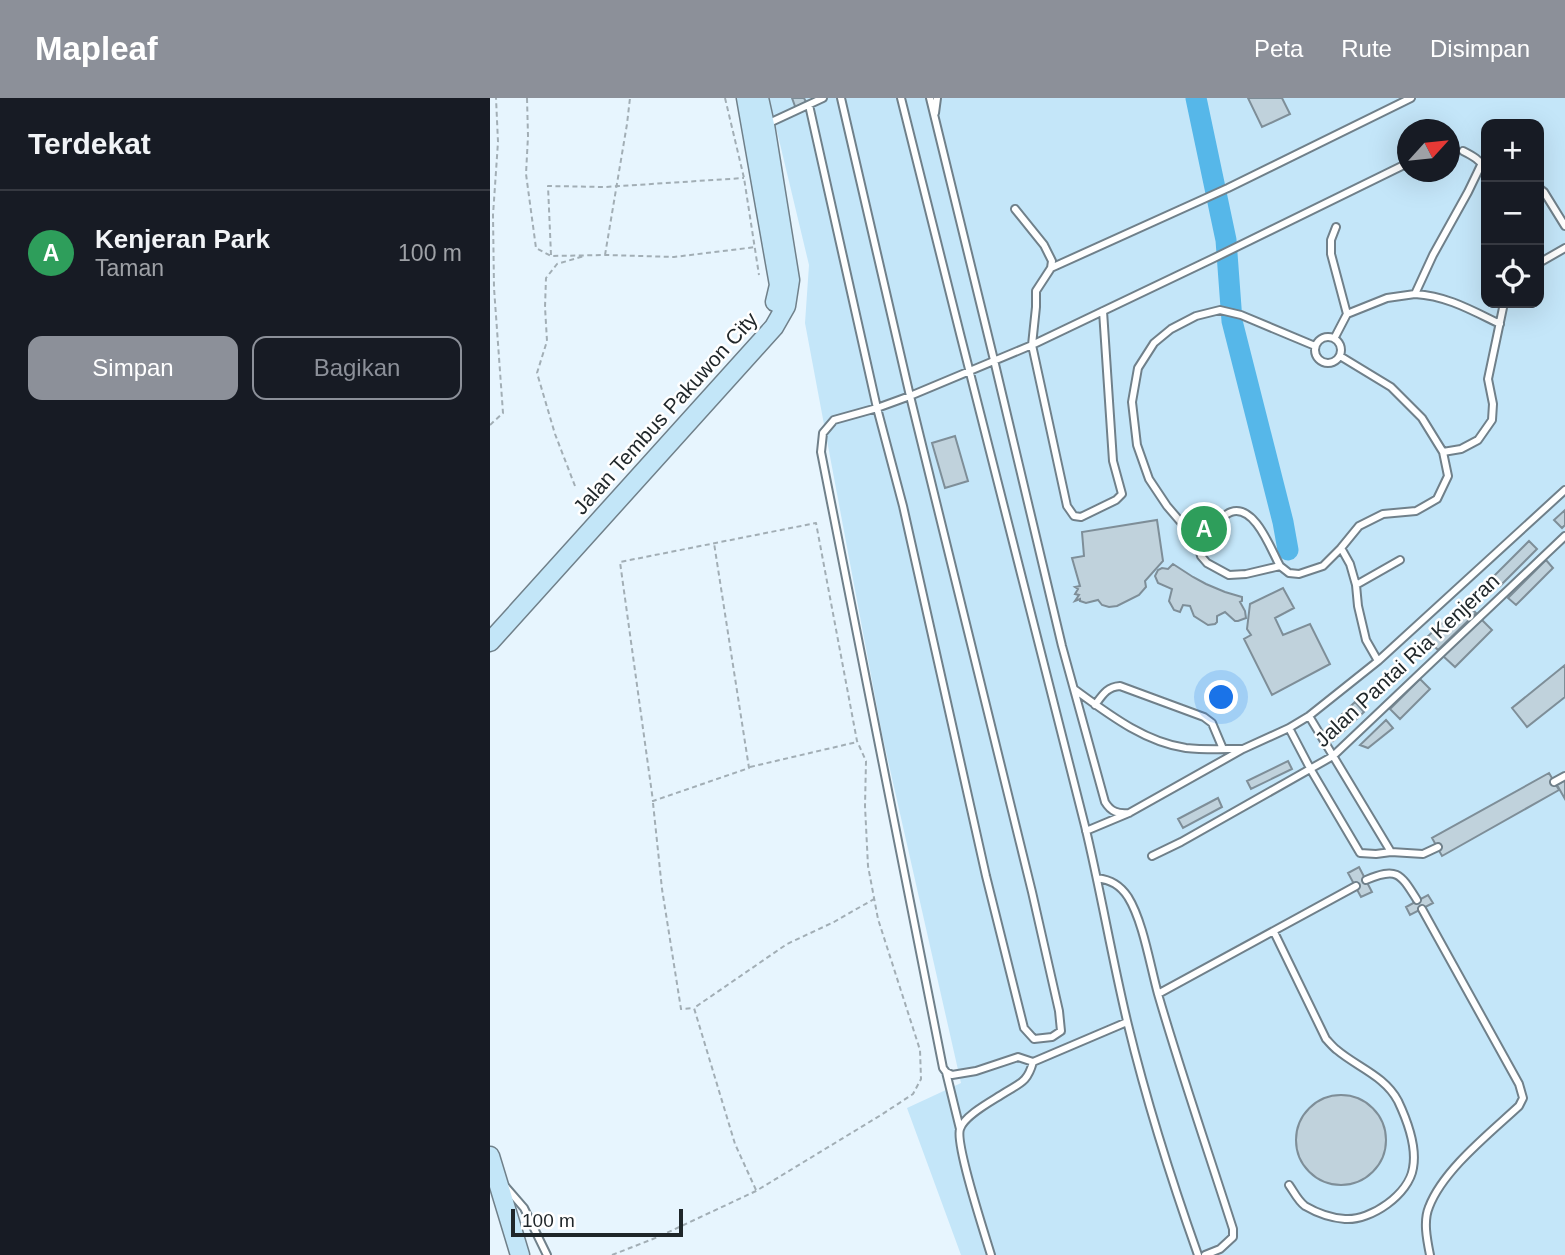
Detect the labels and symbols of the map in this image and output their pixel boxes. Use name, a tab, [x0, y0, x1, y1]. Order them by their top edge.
north arrow	[1397, 119, 1460, 182]
street label: Jalan Tembus Pakuwon City	[568, 307, 762, 519]
pin: A	[1181, 503, 1227, 555]
street label: Jalan Pantai Ria Kenjeran	[1310, 569, 1504, 751]
your location	[1204, 680, 1238, 714]
scale bar	[511, 1206, 682, 1238]

